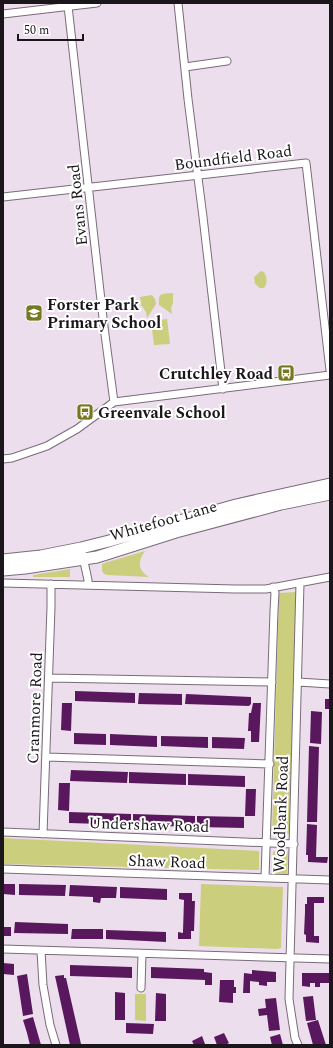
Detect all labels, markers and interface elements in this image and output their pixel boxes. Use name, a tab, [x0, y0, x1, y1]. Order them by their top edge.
scale bar	[18, 16, 83, 42]
text: 50 m	[24, 21, 49, 40]
street label: Boundfield Road	[173, 139, 293, 177]
street label: Evans Road	[62, 163, 94, 247]
place label: Forster Park Primary School	[47, 293, 161, 335]
school or university icon: Forster Park Primary School	[24, 303, 44, 323]
place label: Crutchley Road	[159, 362, 273, 386]
bus stop icon: Crutchley Road	[276, 363, 296, 383]
place label: Greenvale School	[98, 401, 226, 425]
bus stop icon: Greenvale School	[75, 402, 95, 422]
street label: Whitefoot Lane	[107, 494, 220, 548]
street label: Cranmore Road	[21, 652, 49, 764]
street label: Woodbank Road	[267, 755, 295, 873]
street label: Undershaw Road	[88, 811, 210, 839]
street label: Shaw Road	[128, 849, 206, 875]

